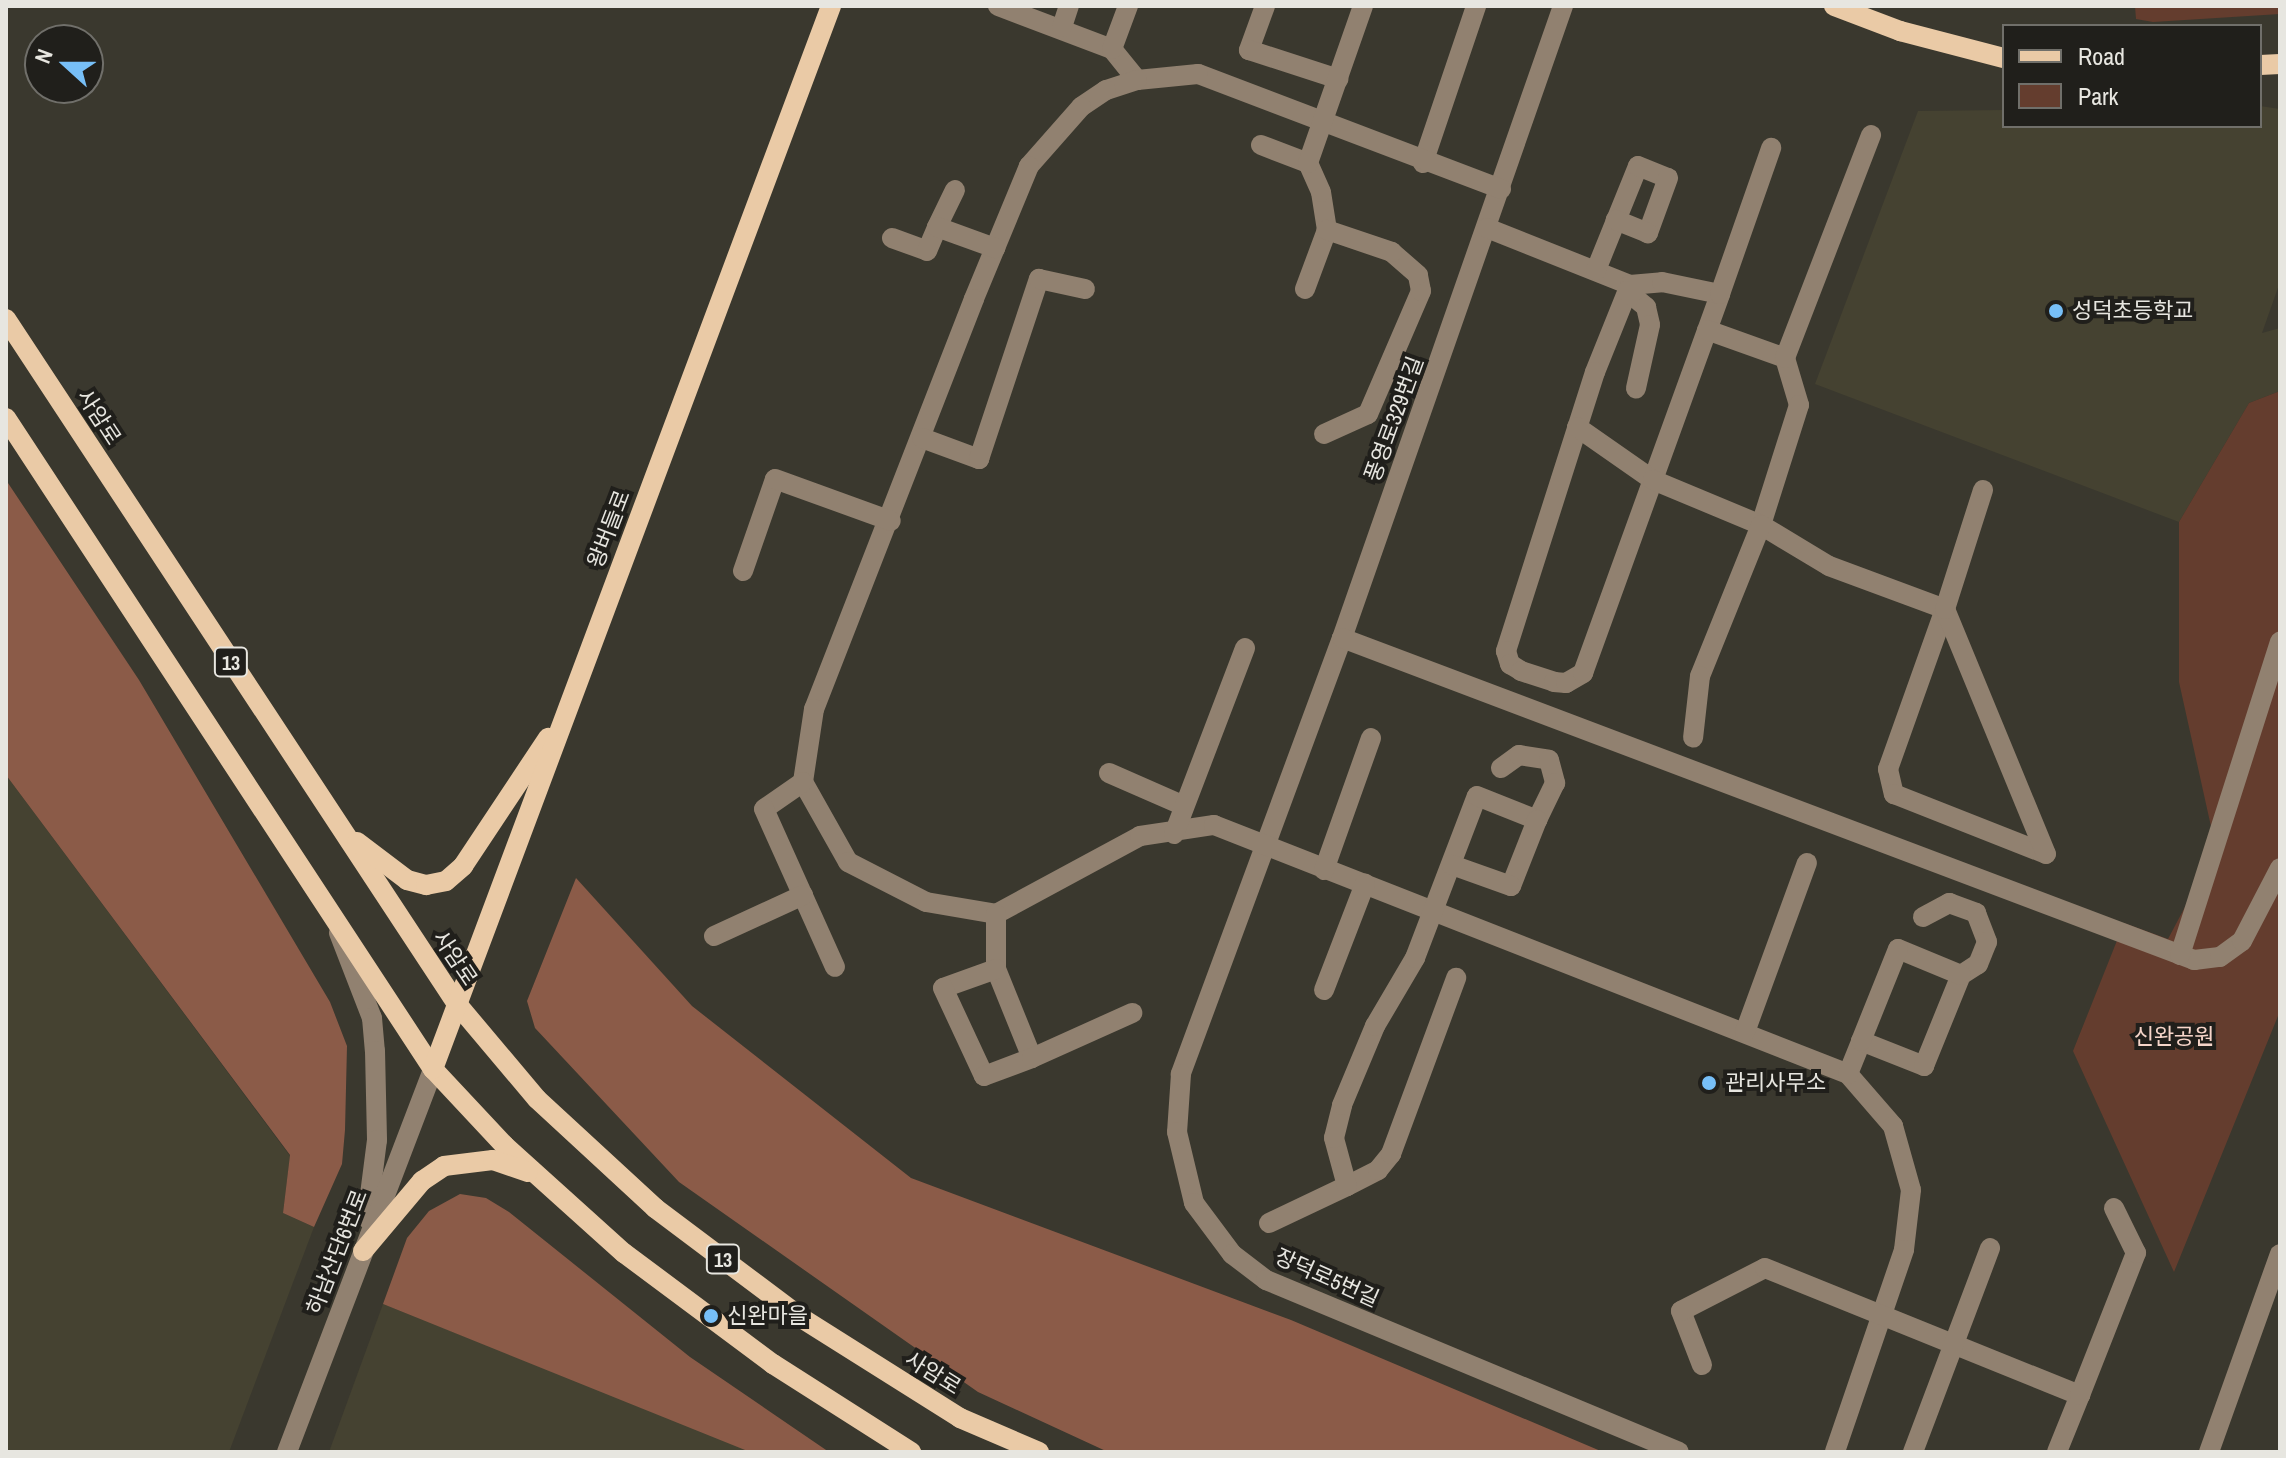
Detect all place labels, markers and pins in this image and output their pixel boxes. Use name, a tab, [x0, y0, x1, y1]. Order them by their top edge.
place label: 성덕초등학교	[2072, 298, 2193, 324]
marker: 성덕초등학교	[2047, 302, 2065, 320]
place label: 관리사무소	[1725, 1070, 1826, 1096]
marker: 관리사무소	[1700, 1074, 1718, 1092]
place label: 신완마을	[727, 1303, 808, 1329]
marker: 신완마을	[702, 1307, 720, 1325]

